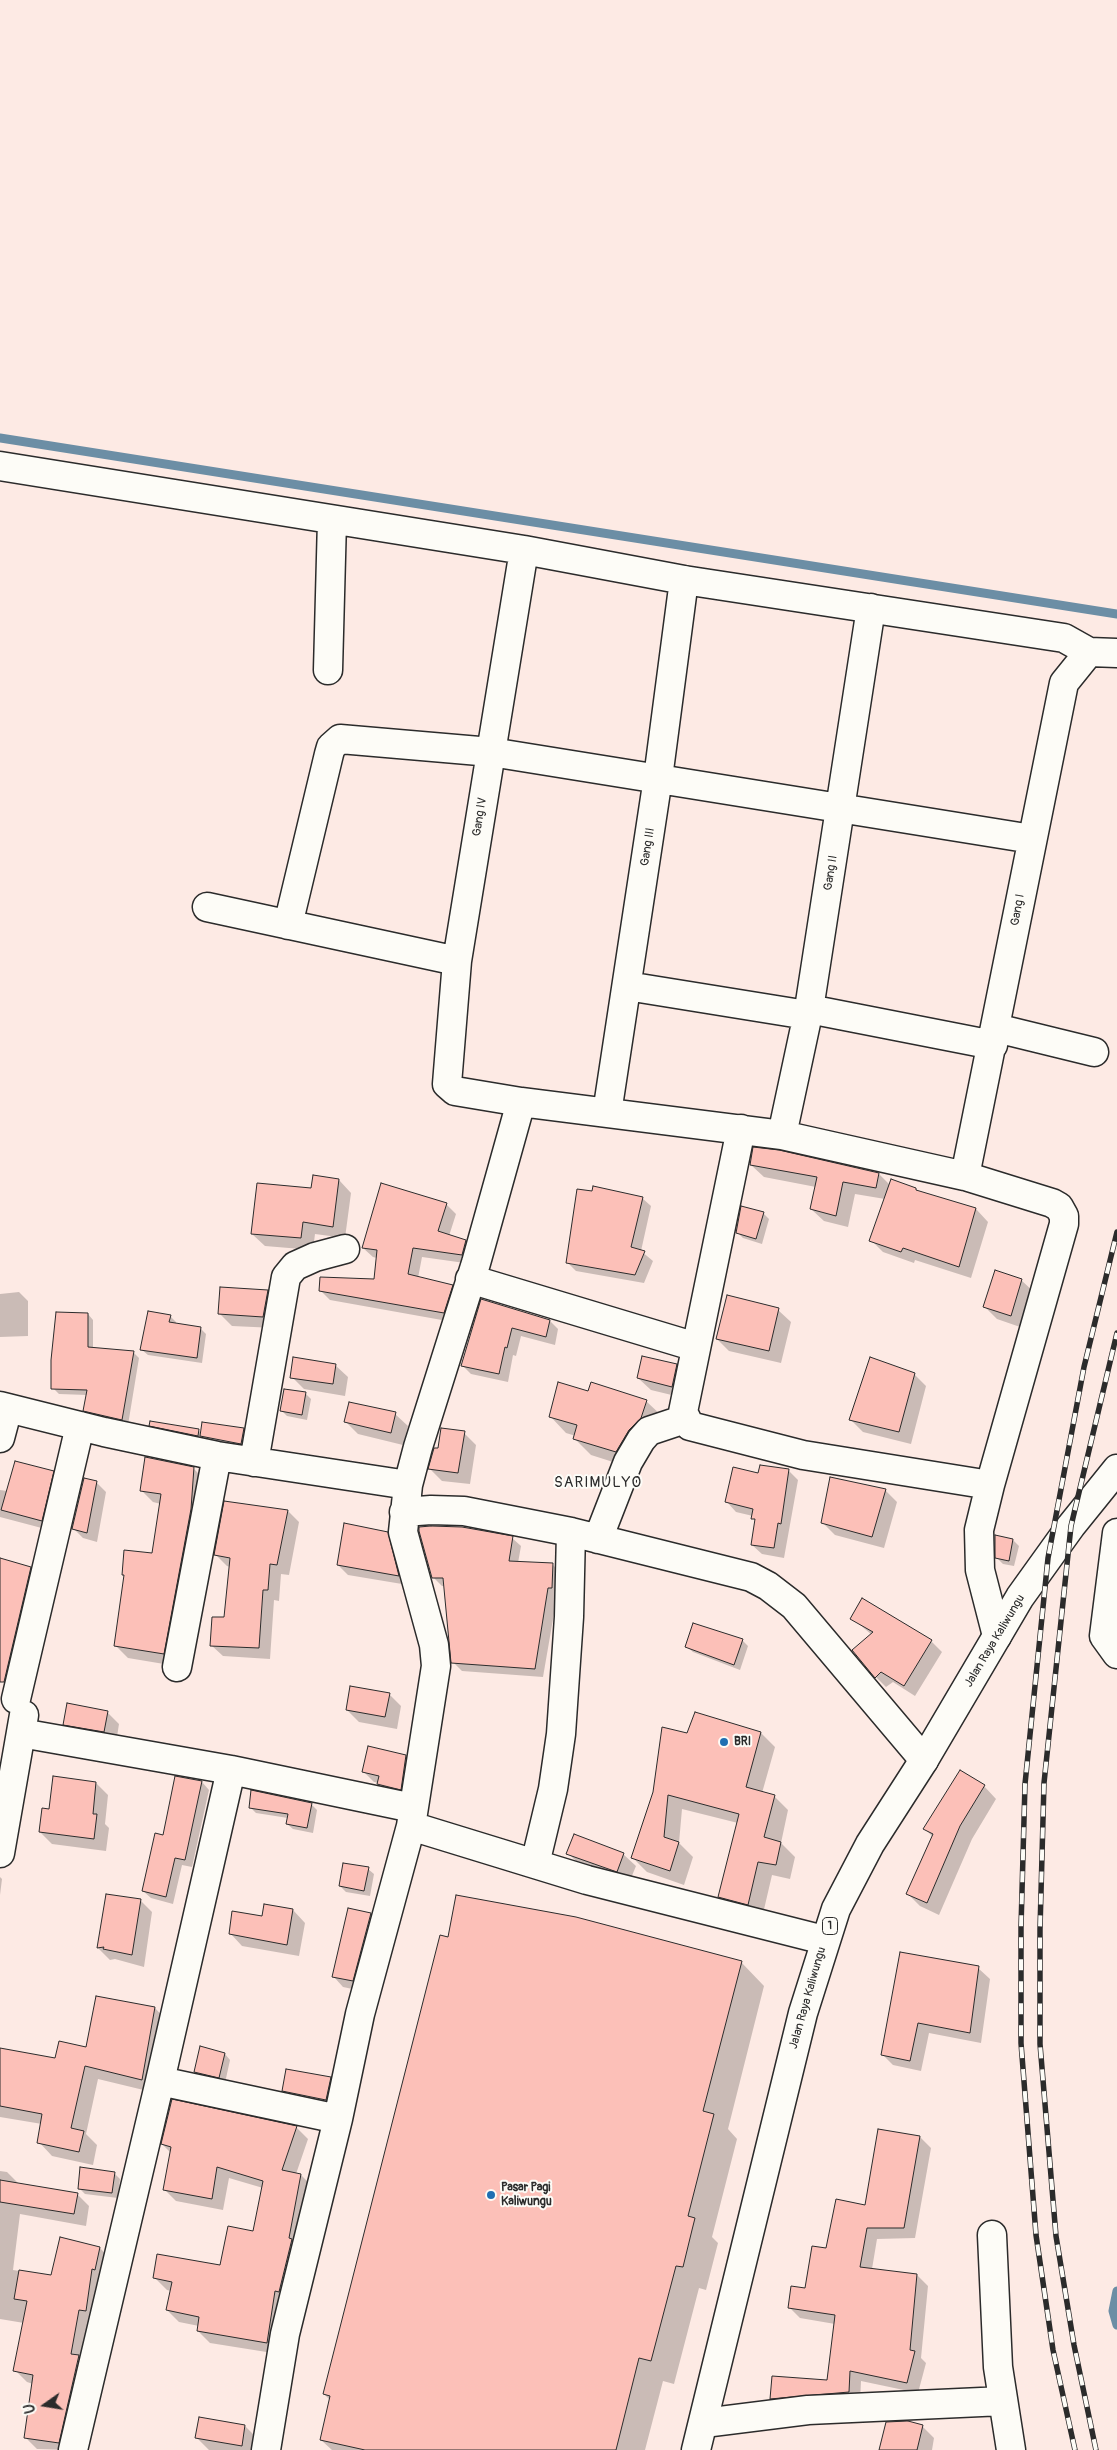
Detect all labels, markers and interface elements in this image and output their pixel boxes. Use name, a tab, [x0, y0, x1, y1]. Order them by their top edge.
street label: Gang IV	[470, 797, 490, 837]
street label: Gang III	[638, 827, 658, 867]
street label: Gang II	[821, 854, 841, 892]
street label: Gang I	[1008, 893, 1028, 927]
district label: SARIMULYO	[553, 1474, 643, 1492]
street label: Jalan Raya Kaliwungu	[962, 1592, 1028, 1690]
place label: BRI	[734, 1735, 751, 1749]
marker: BRI	[718, 1736, 730, 1748]
road number: 1	[822, 1918, 838, 1934]
street label: Jalan Raya Kaliwungu	[787, 1945, 829, 2051]
place label: Pasar Pagi Kaliwungu	[501, 2181, 552, 2209]
marker: Pasar Pagi Kaliwungu	[485, 2189, 497, 2201]
north arrow	[20, 2380, 70, 2430]
text: U	[21, 2402, 39, 2415]

